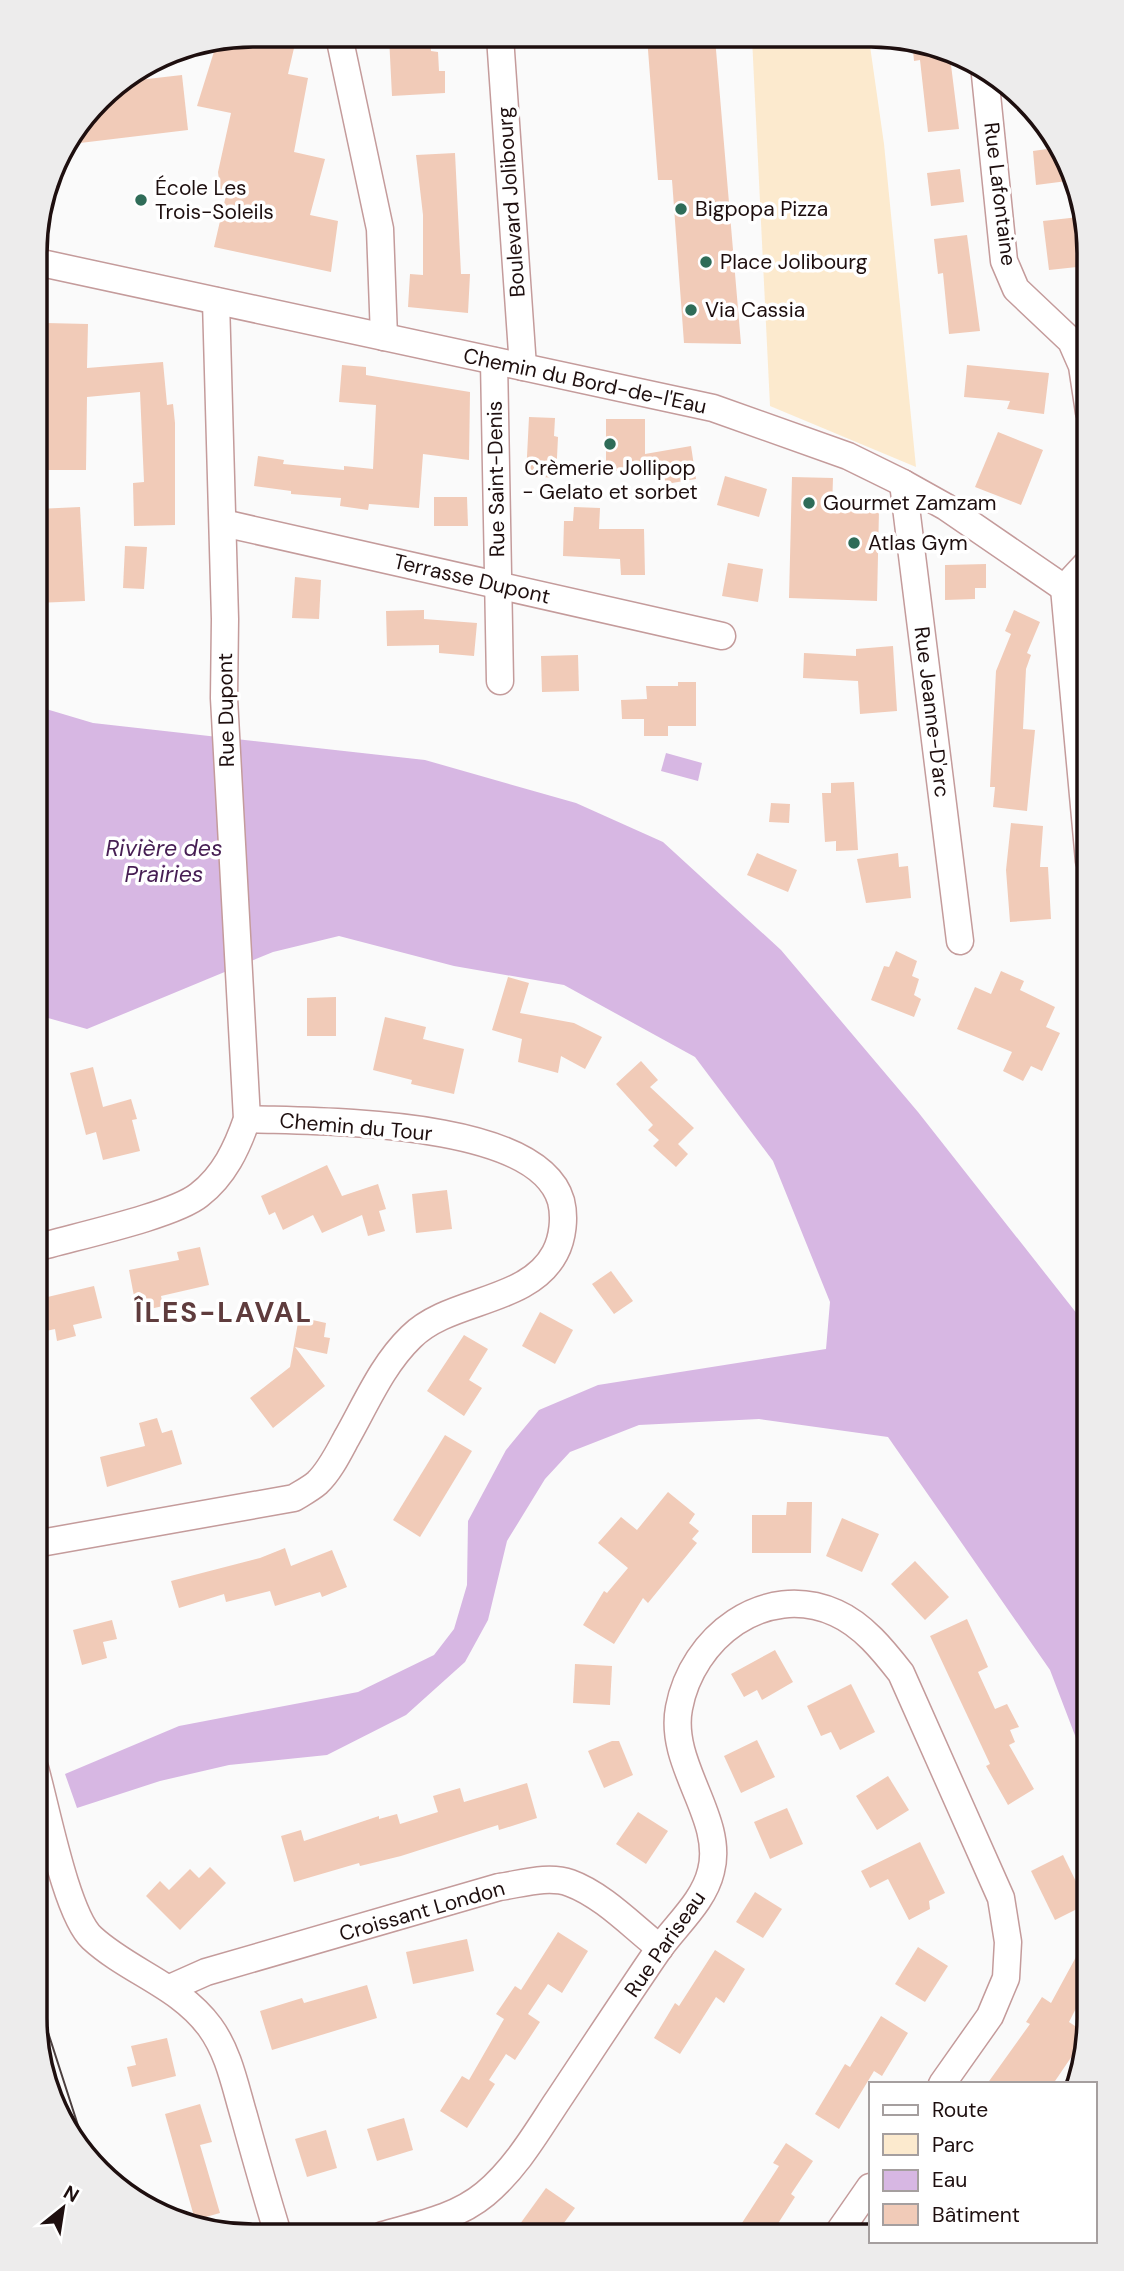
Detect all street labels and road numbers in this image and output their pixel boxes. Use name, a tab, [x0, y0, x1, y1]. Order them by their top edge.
street label: Boulevard Jolibourg	[490, 105, 532, 298]
street label: Rue Lafontaine	[977, 121, 1023, 267]
street label: Chemin du Bord-de-l'Eau	[461, 342, 709, 420]
street label: Rue Saint-Denis	[481, 401, 511, 557]
street label: Terrasse Dupont	[391, 547, 553, 611]
street label: Rue Jeanne-D'arc	[908, 625, 956, 799]
street label: Rue Dupont	[211, 653, 241, 767]
street label: Chemin du Tour	[278, 1106, 434, 1148]
street label: Croissant London	[336, 1874, 508, 1948]
street label: Rue Pariseau	[618, 1885, 712, 2003]

